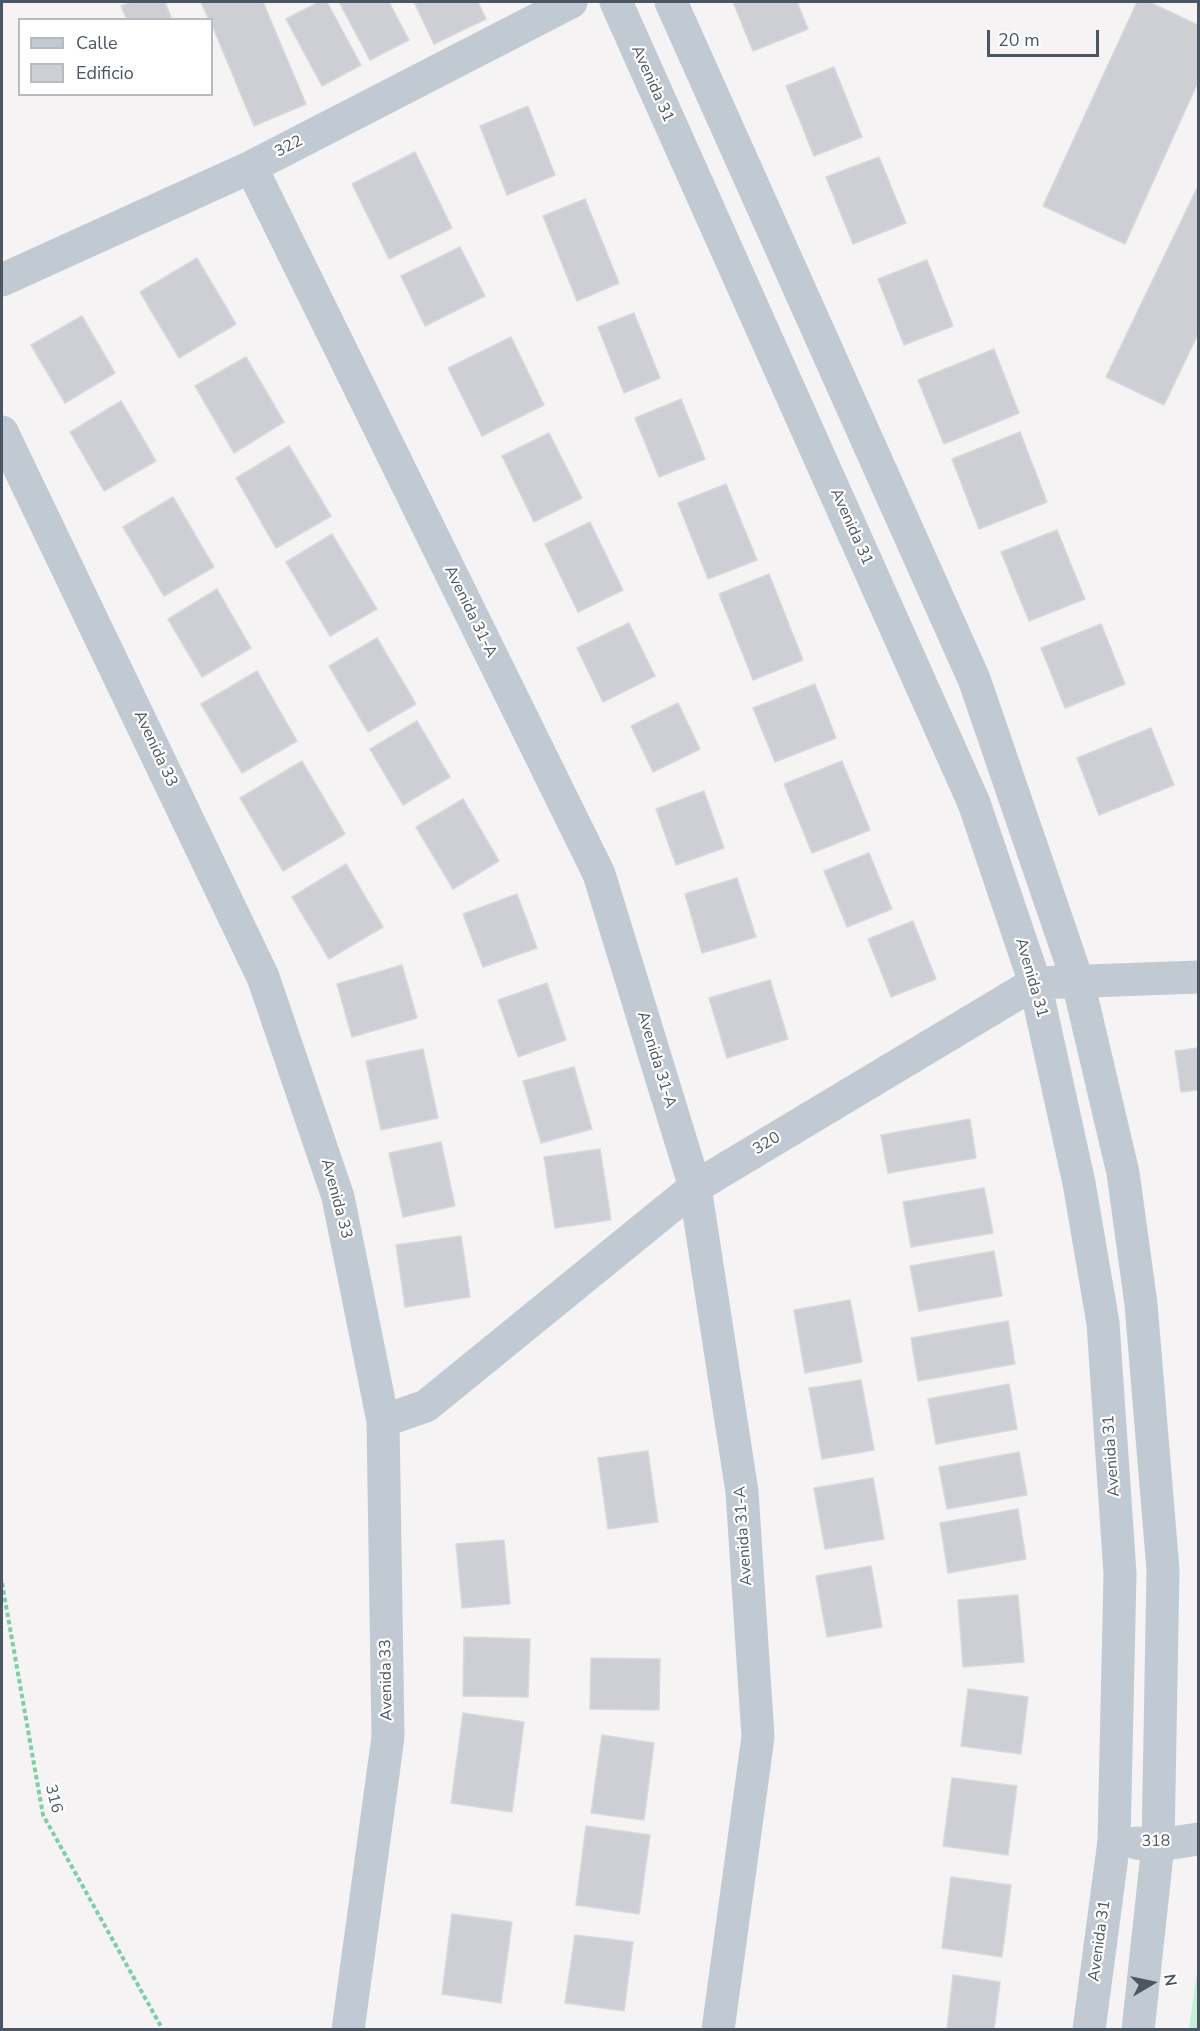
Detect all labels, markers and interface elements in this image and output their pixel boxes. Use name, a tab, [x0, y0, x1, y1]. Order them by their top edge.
legend	[18, 18, 213, 96]
scale bar	[990, 18, 1102, 56]
text: 20 m	[998, 28, 1040, 52]
text: Calle	[76, 31, 118, 55]
street label: Avenida 31	[627, 43, 677, 125]
text: Edificio	[76, 61, 134, 85]
street label: 322	[272, 132, 306, 162]
street label: Avenida 31	[826, 486, 876, 568]
street label: Avenida 31-A	[439, 563, 501, 661]
street label: Avenida 33	[129, 708, 181, 790]
street label: Avenida 31	[1010, 936, 1052, 1020]
street label: Avenida 31-A	[632, 1009, 680, 1111]
street label: 320	[750, 1128, 784, 1160]
street label: Avenida 33	[316, 1157, 356, 1241]
street label: Avenida 31	[1100, 1415, 1124, 1497]
street label: Avenida 31-A	[731, 1485, 757, 1587]
street label: Avenida 33	[377, 1639, 397, 1721]
street label: 316	[40, 1783, 66, 1815]
street label: 318	[1141, 1832, 1171, 1852]
street label: Avenida 31	[1085, 1899, 1115, 1983]
north arrow	[1122, 1953, 1182, 2013]
text: N	[1158, 1973, 1182, 1988]

